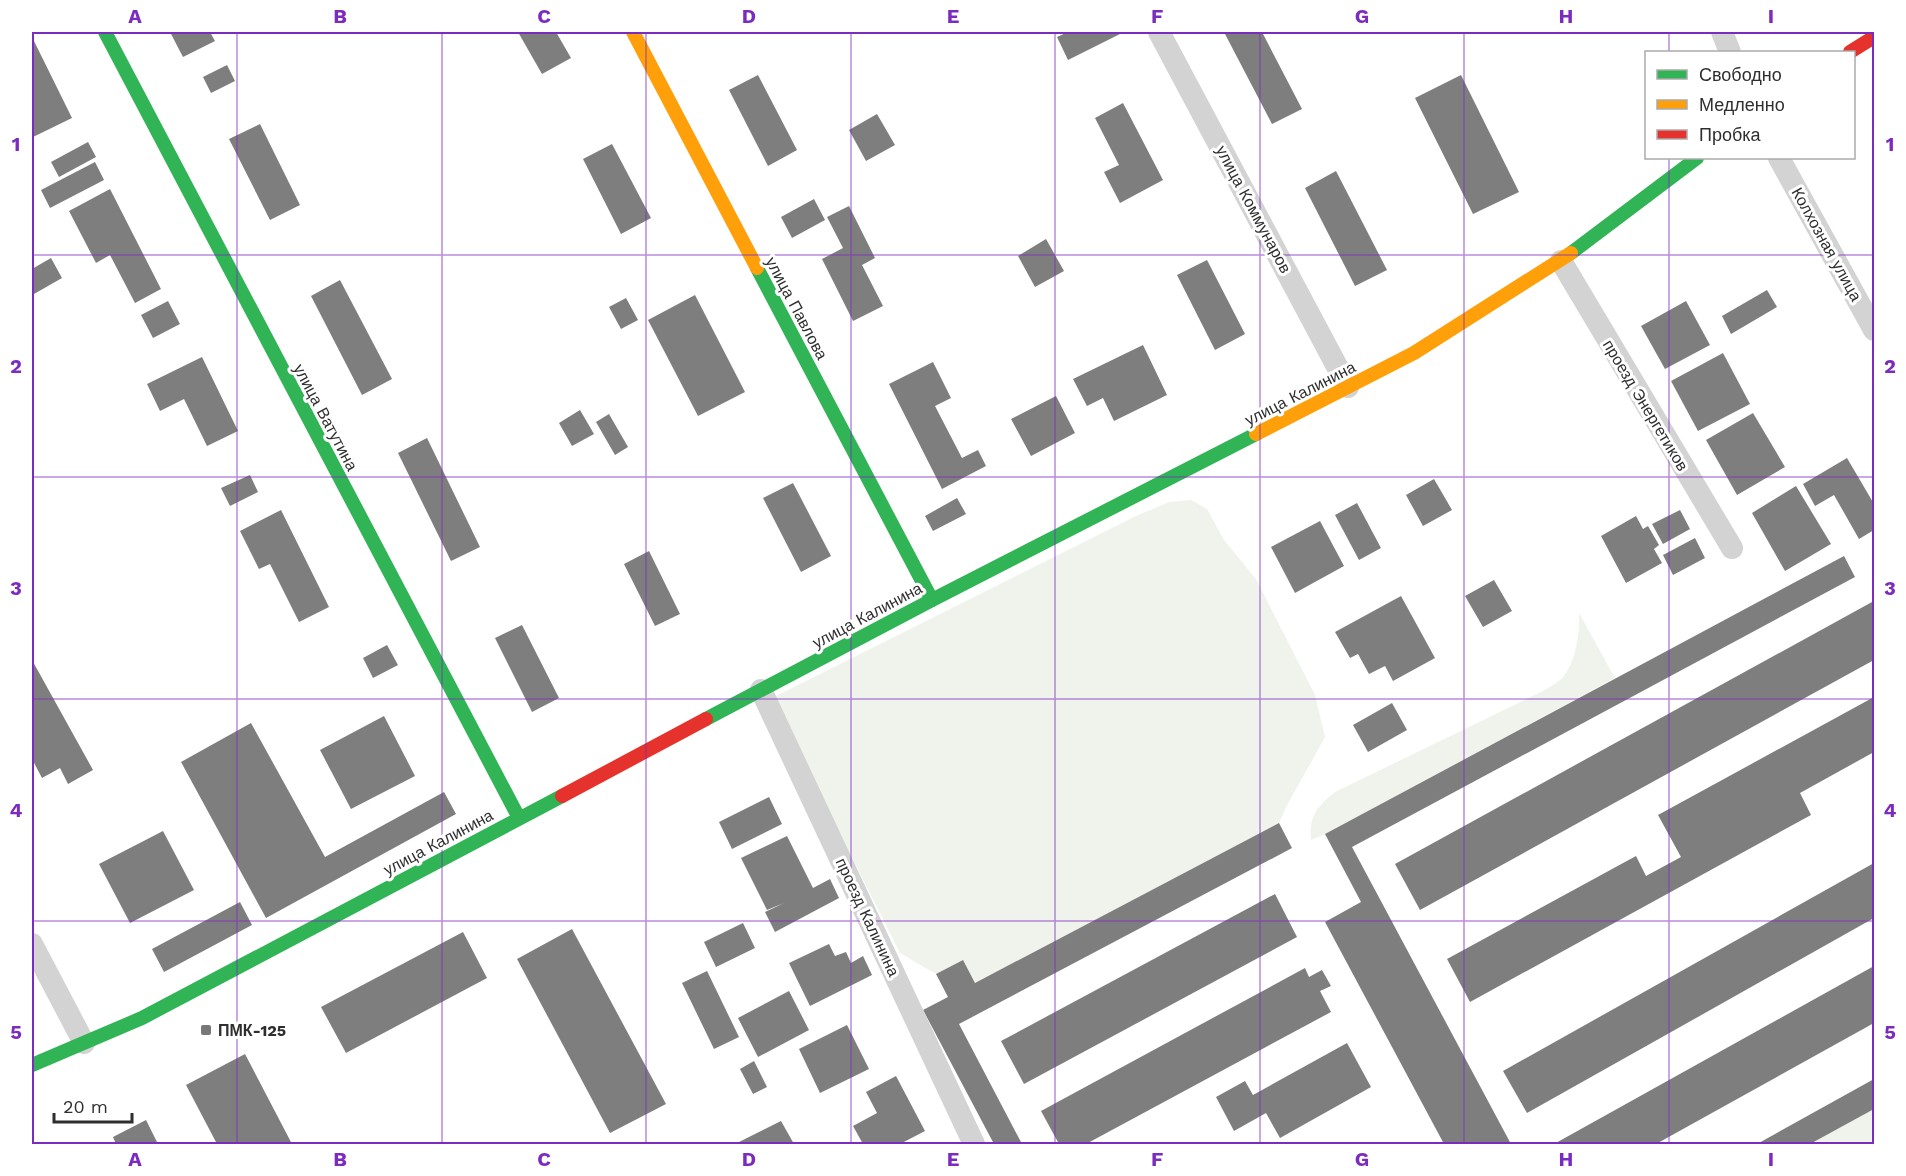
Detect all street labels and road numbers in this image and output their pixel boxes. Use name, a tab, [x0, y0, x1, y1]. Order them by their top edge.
street label: улица Коммунаров	[1212, 142, 1295, 276]
street label: Колхозная улица	[1787, 184, 1866, 304]
street label: улица Павлова	[762, 254, 832, 363]
street label: проезд Энергетиков	[1599, 336, 1692, 474]
street label: улица Калинина	[1242, 357, 1359, 429]
street label: улица Ватутина	[289, 361, 362, 474]
street label: улица Калинина	[809, 579, 925, 652]
street label: улица Калинина	[380, 806, 496, 879]
street label: проезд Калинина	[832, 855, 903, 980]

